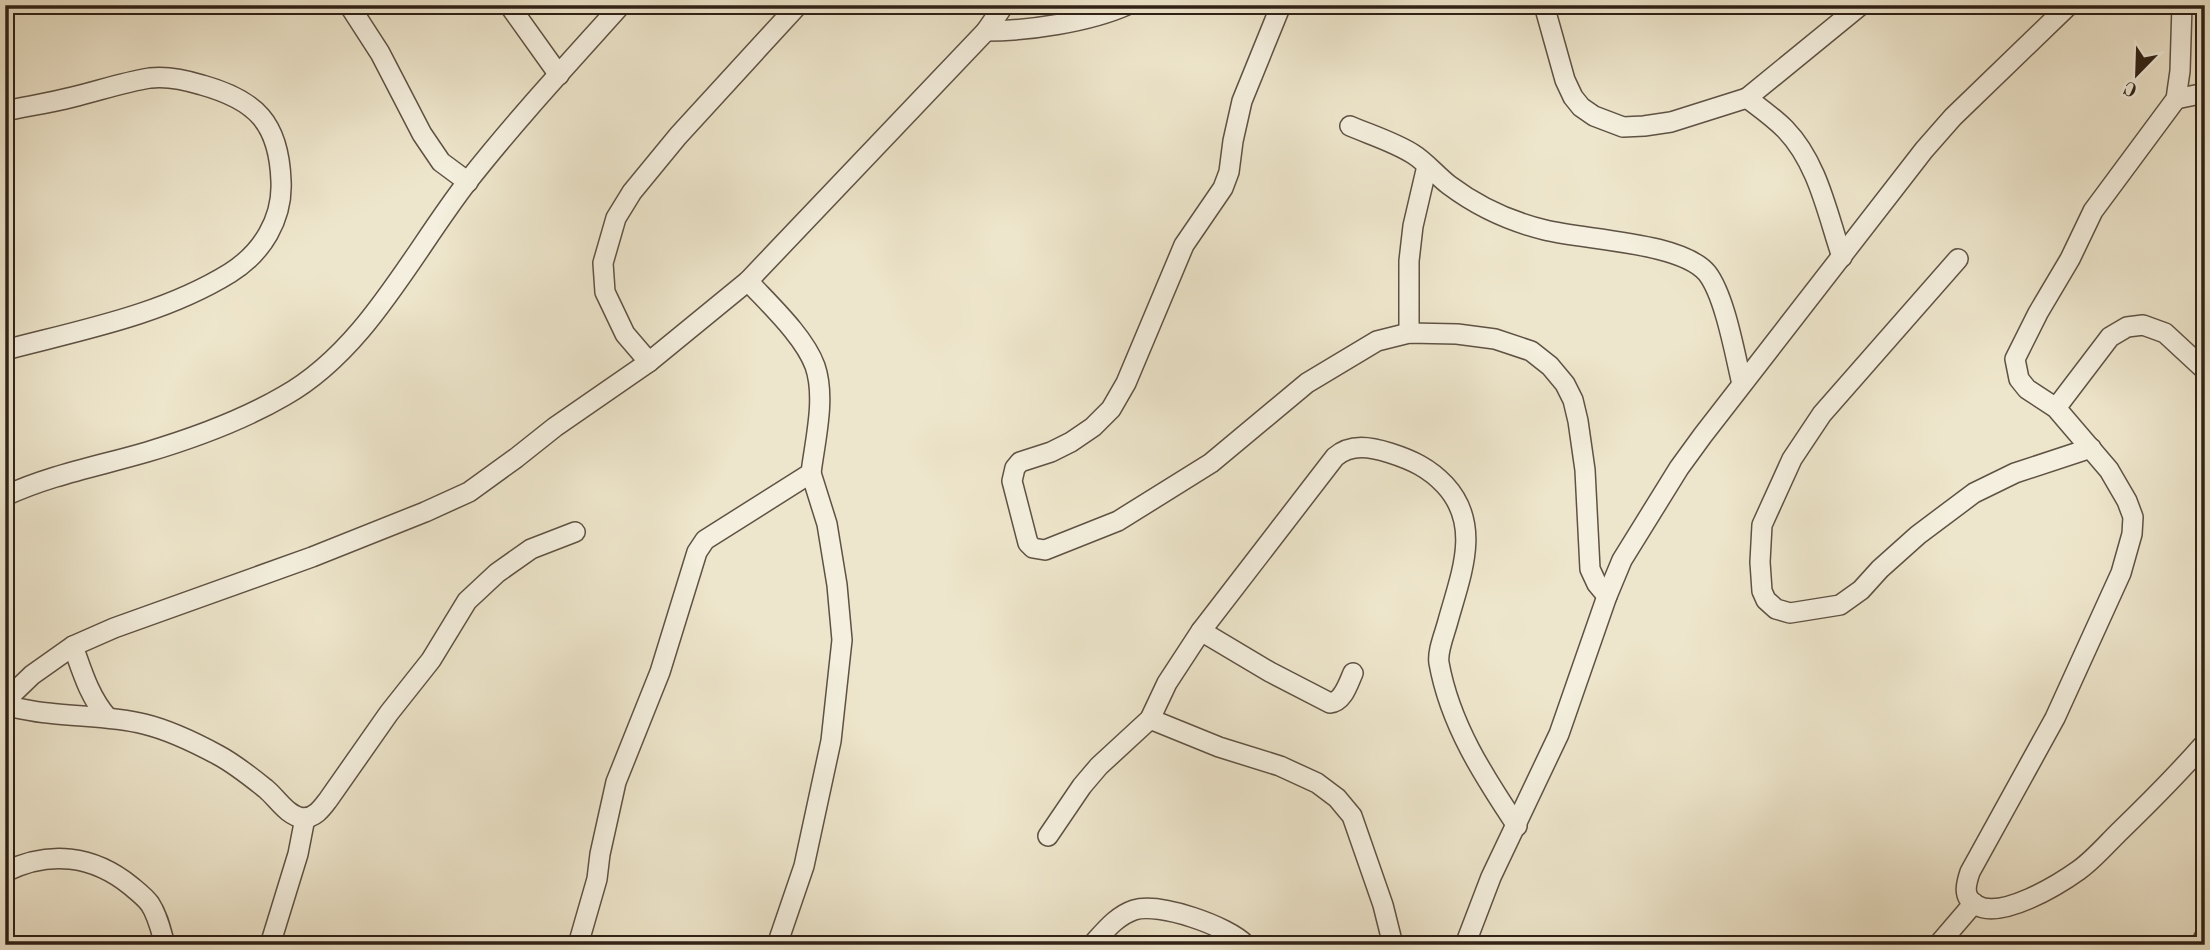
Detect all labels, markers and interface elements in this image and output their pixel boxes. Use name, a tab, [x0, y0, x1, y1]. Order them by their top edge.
north arrow	[2102, 38, 2172, 108]
text: С	[2122, 76, 2141, 99]

